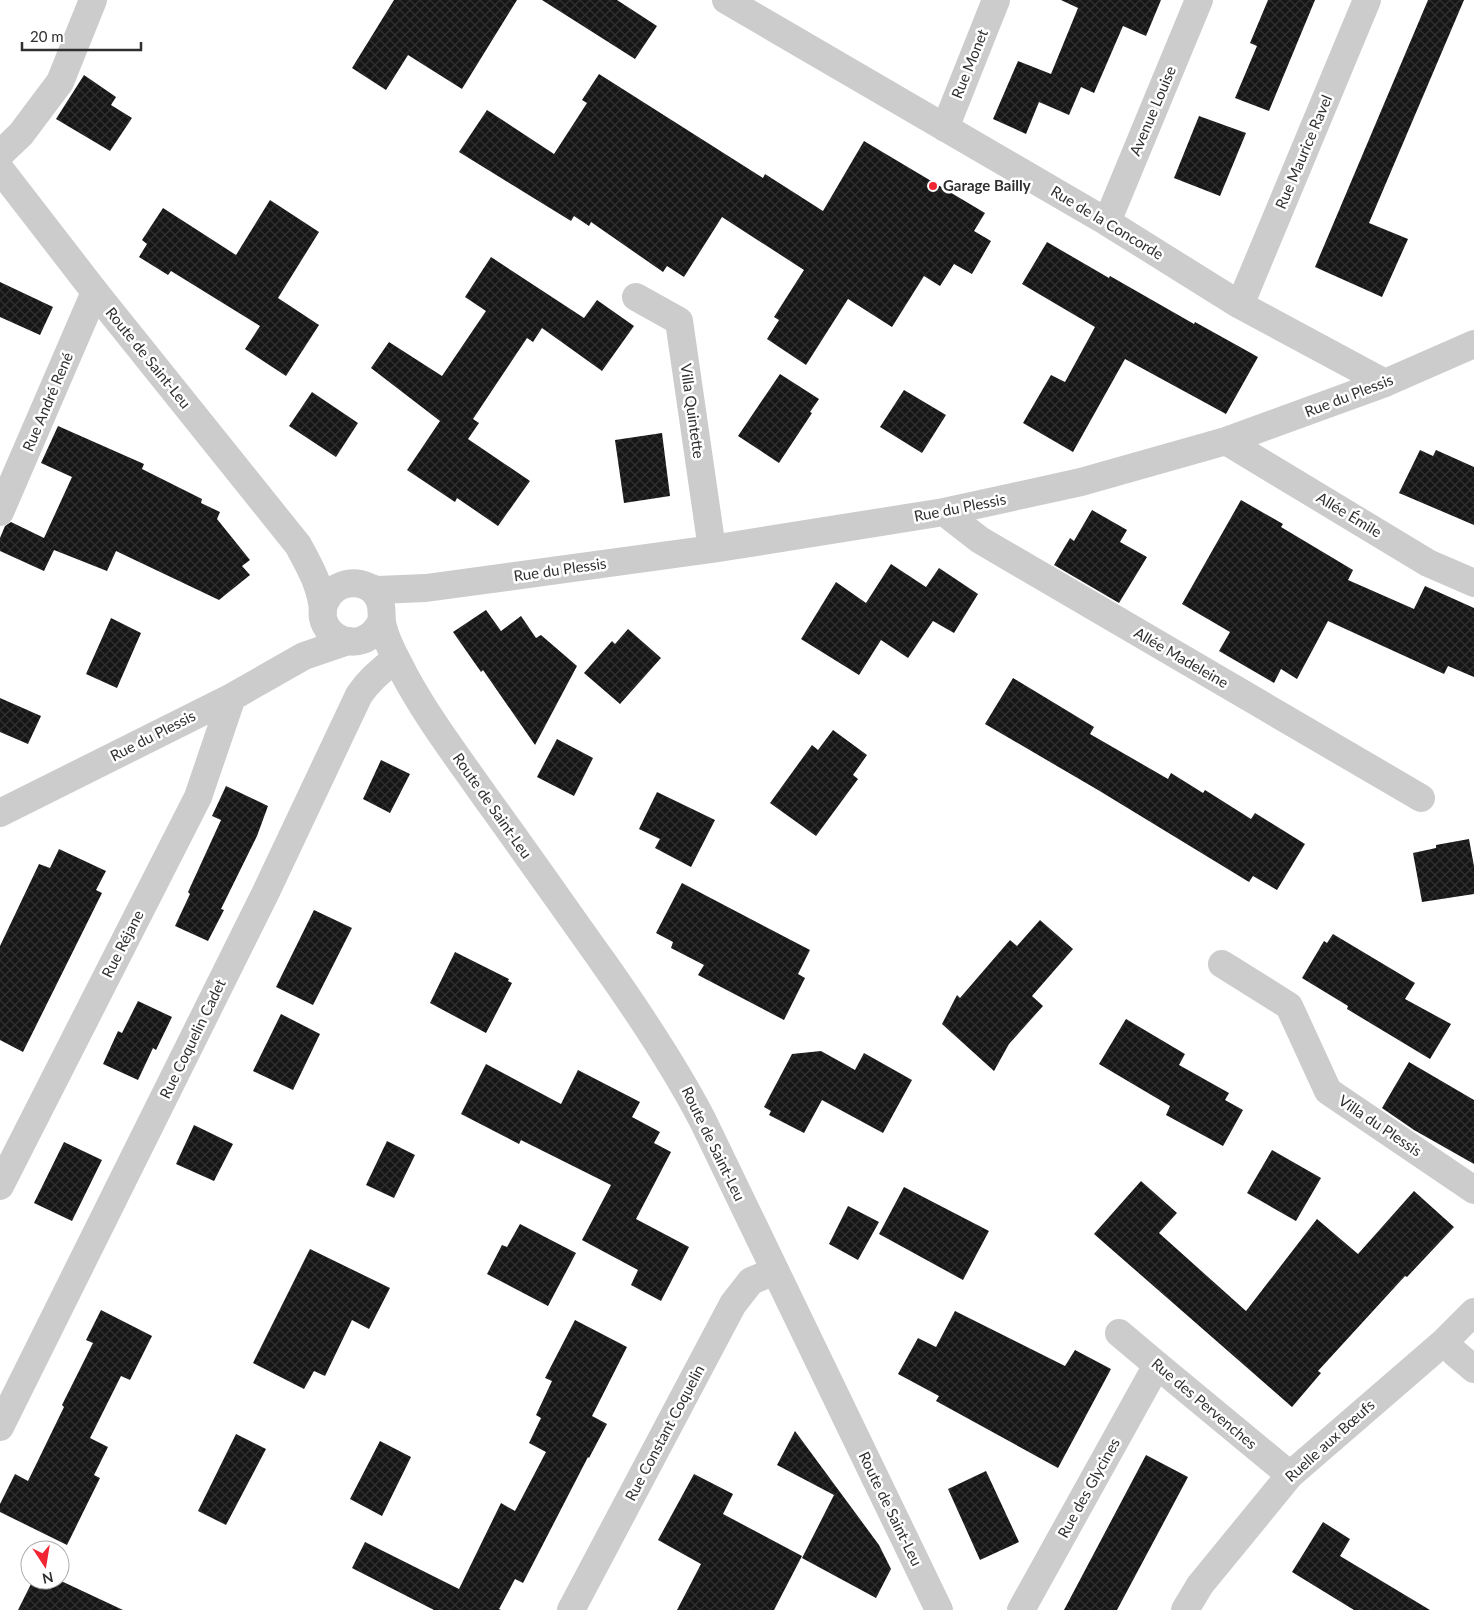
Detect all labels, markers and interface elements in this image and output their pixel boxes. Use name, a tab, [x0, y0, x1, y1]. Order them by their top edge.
scale bar	[22, 20, 141, 52]
street label: Rue Monet	[947, 26, 991, 101]
text: 20 m	[30, 27, 64, 45]
street label: Avenue Louise	[1125, 63, 1179, 158]
street label: Rue Maurice Ravel	[1271, 92, 1335, 211]
place label: Garage Bailly	[943, 176, 1031, 194]
marker: Garage Bailly	[927, 180, 939, 192]
street label: Rue de la Concorde	[1048, 181, 1167, 263]
street label: Route de Saint-Leu	[103, 303, 195, 412]
street label: Rue André René	[18, 349, 76, 454]
street label: Villa Quintette	[677, 362, 709, 460]
street label: Rue du Plessis	[1302, 370, 1395, 420]
street label: Allée Émile	[1314, 488, 1385, 541]
street label: Rue du Plessis	[912, 489, 1007, 525]
street label: Rue du Plessis	[512, 554, 607, 584]
street label: Allée Madeleine	[1131, 623, 1232, 691]
street label: Rue du Plessis	[107, 706, 198, 764]
street label: Route de Saint-Leu	[450, 749, 536, 862]
street label: Rue Réjane	[97, 907, 147, 980]
street label: Rue Coquelin Cadet	[155, 975, 229, 1101]
street label: Route de Saint-Leu	[678, 1084, 749, 1204]
street label: Villa du Plessis	[1336, 1091, 1425, 1160]
street label: Rue des Pervenches	[1148, 1354, 1261, 1452]
street label: Rue Constant Coquelin	[621, 1361, 708, 1504]
street label: Ruelle aux Bœufs	[1281, 1395, 1378, 1485]
street label: Rue des Glycines	[1053, 1434, 1123, 1541]
street label: Route de Saint-Leu	[855, 1449, 926, 1569]
north arrow	[20, 1540, 70, 1590]
text: N	[41, 1569, 55, 1588]

